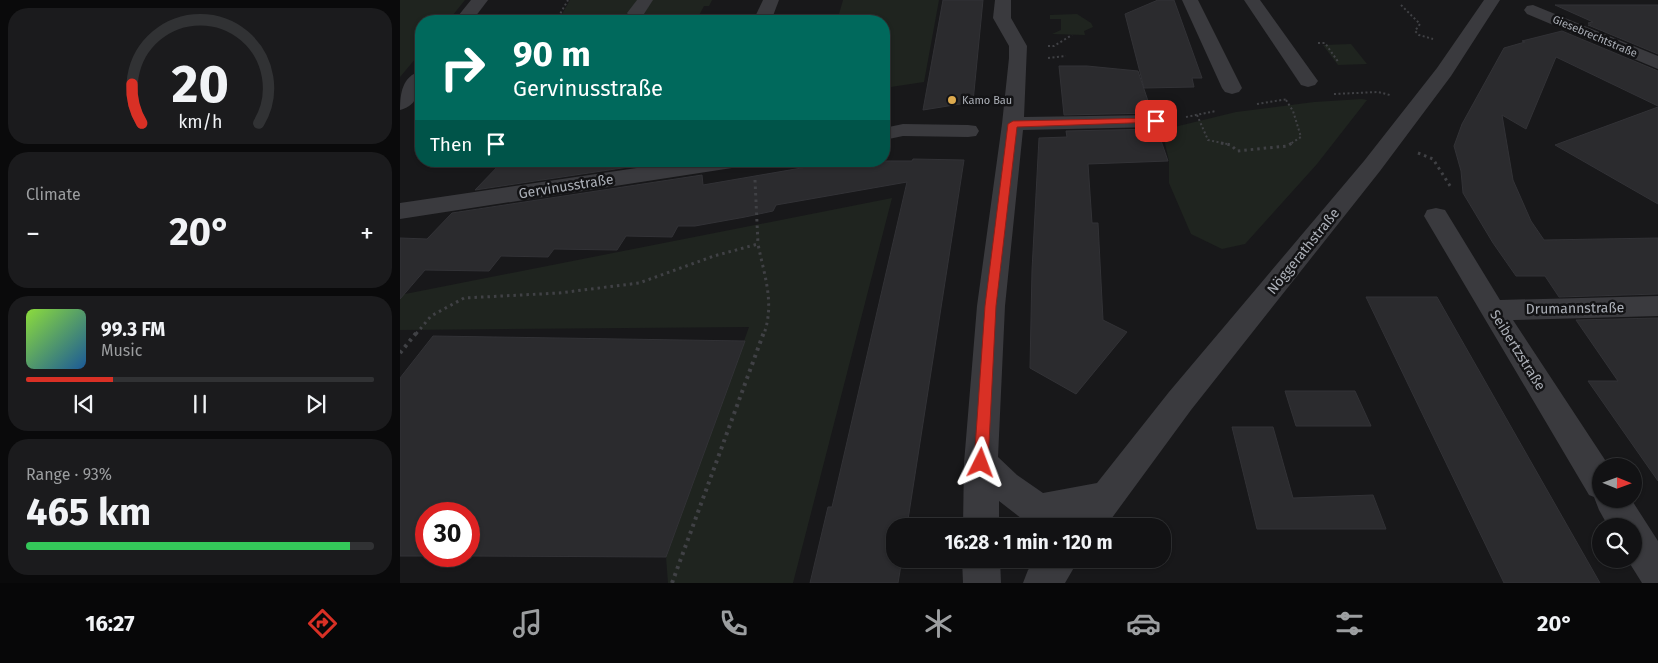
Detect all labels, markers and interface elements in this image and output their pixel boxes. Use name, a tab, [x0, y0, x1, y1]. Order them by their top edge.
street label: Giesebrechtstraße	[1550, 13, 1639, 60]
text: 90 m	[513, 33, 591, 75]
icon: right	[430, 35, 495, 100]
text: 20	[171, 53, 229, 116]
text: Gervinusstraße	[513, 75, 663, 102]
marker: Kamo Bau	[946, 94, 958, 106]
place label: Kamo Bau	[962, 94, 1012, 107]
pin	[1135, 100, 1177, 142]
icon: arrive	[1142, 107, 1170, 135]
text: km/h	[178, 111, 222, 133]
icon: arrive	[482, 130, 510, 158]
text: Then	[430, 133, 472, 156]
street label: Gervinusstraße	[518, 171, 615, 202]
text: Climate	[26, 185, 81, 204]
street label: Nöggerathstraße	[1264, 205, 1343, 298]
text: 20°	[169, 209, 231, 255]
text: −	[26, 217, 40, 250]
text: +	[360, 217, 374, 250]
street label: Drumannstraße	[1526, 299, 1624, 318]
street label: Seibertzstraße	[1486, 307, 1549, 394]
text: 99.3 FM	[101, 318, 165, 341]
text: Music	[101, 341, 142, 360]
icon: previous	[70, 390, 98, 418]
icon: pause	[186, 390, 214, 418]
icon: next	[302, 390, 330, 418]
position arrow	[954, 436, 1006, 488]
north arrow	[1592, 458, 1642, 508]
map controls	[1592, 458, 1642, 568]
text: Range · 93%	[26, 465, 112, 484]
text: 465 km	[26, 489, 151, 535]
speed limit sign: 30	[415, 502, 480, 567]
button: search	[1592, 518, 1642, 568]
text: 16:28 · 1 min · 120 m	[944, 531, 1113, 554]
icon: directions	[305, 606, 340, 641]
icon: music	[510, 606, 545, 641]
icon: phone	[716, 606, 751, 641]
icon: climate	[921, 606, 956, 641]
icon: car	[1126, 606, 1161, 641]
icon: filters	[1332, 606, 1367, 641]
text: 16:27	[85, 610, 135, 637]
text: 20°	[1537, 610, 1573, 637]

